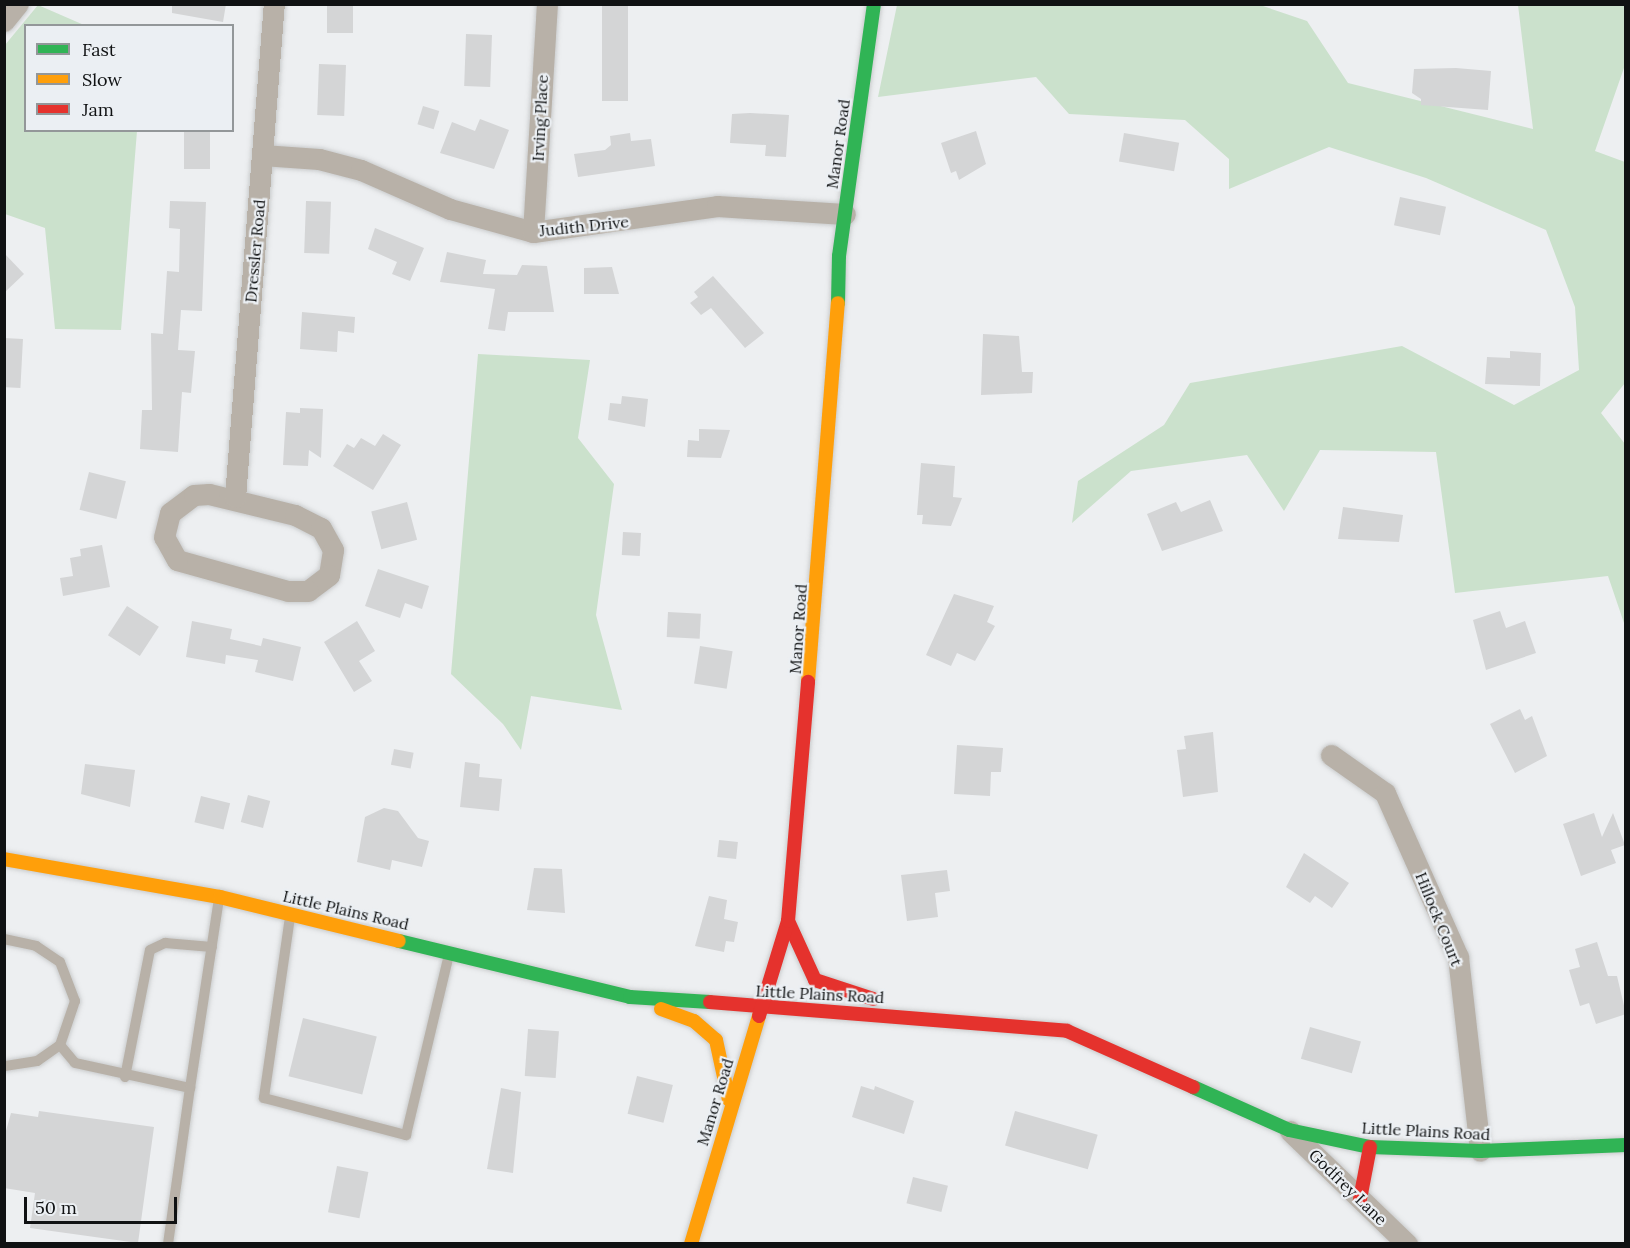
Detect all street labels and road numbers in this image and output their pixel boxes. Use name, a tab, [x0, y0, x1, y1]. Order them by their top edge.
street label: Irving Place	[528, 74, 552, 162]
street label: Manor Road	[822, 98, 854, 190]
street label: Dressler Road	[241, 199, 269, 303]
street label: Judith Drive	[538, 212, 630, 240]
street label: Manor Road	[785, 583, 811, 675]
street label: Hillock Court	[1411, 869, 1467, 969]
street label: Little Plains Road	[281, 886, 411, 934]
street label: Little Plains Road	[755, 981, 885, 1007]
street label: Manor Road	[693, 1056, 737, 1148]
street label: Little Plains Road	[1361, 1118, 1491, 1144]
street label: Godfrey Lane	[1305, 1145, 1391, 1229]

